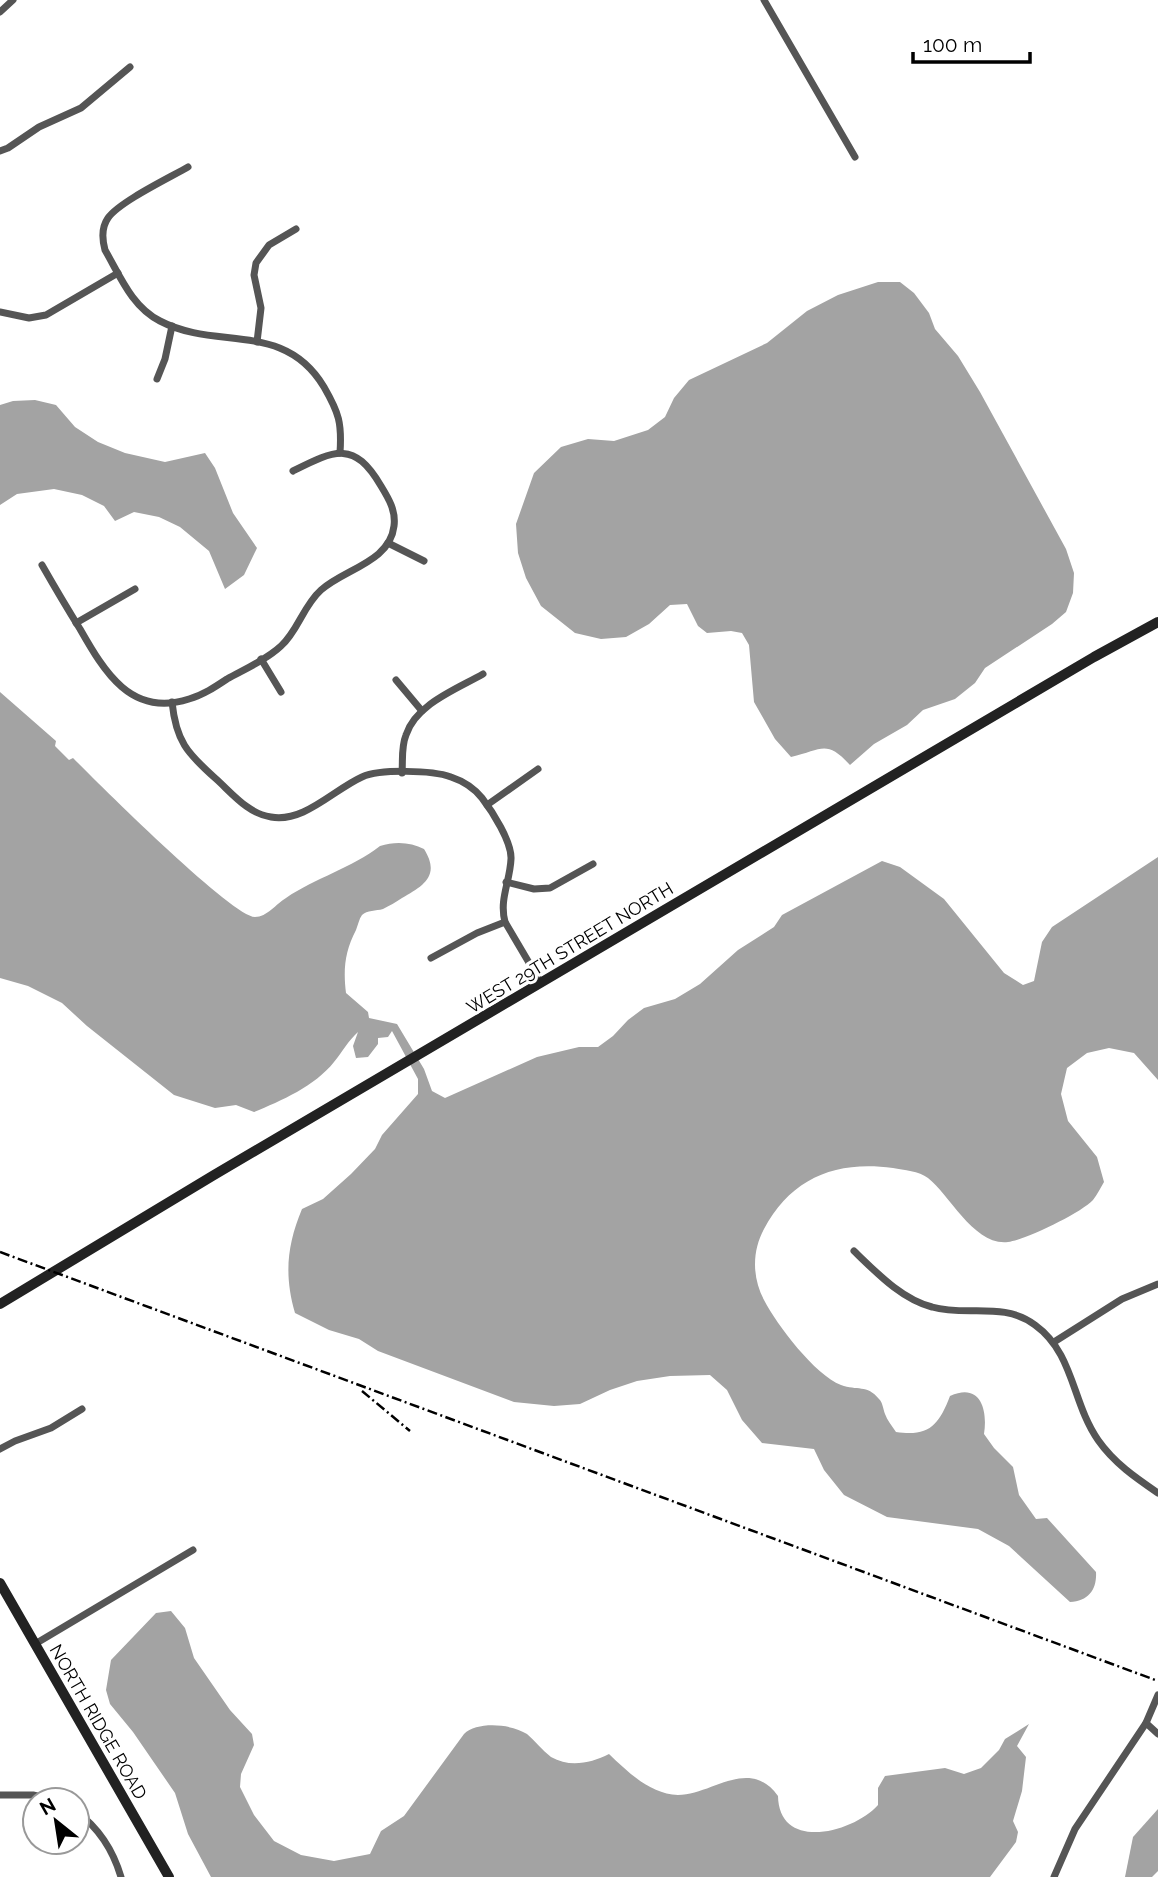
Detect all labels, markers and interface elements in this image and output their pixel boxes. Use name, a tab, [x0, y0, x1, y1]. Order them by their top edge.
scale bar	[913, 21, 1030, 65]
text: 100 m	[923, 32, 982, 57]
street label: WEST 29TH STREET NORTH	[463, 878, 677, 1018]
street label: NORTH RIDGE ROAD	[46, 1641, 151, 1803]
north arrow	[21, 1786, 91, 1856]
text: N	[36, 1793, 59, 1819]

